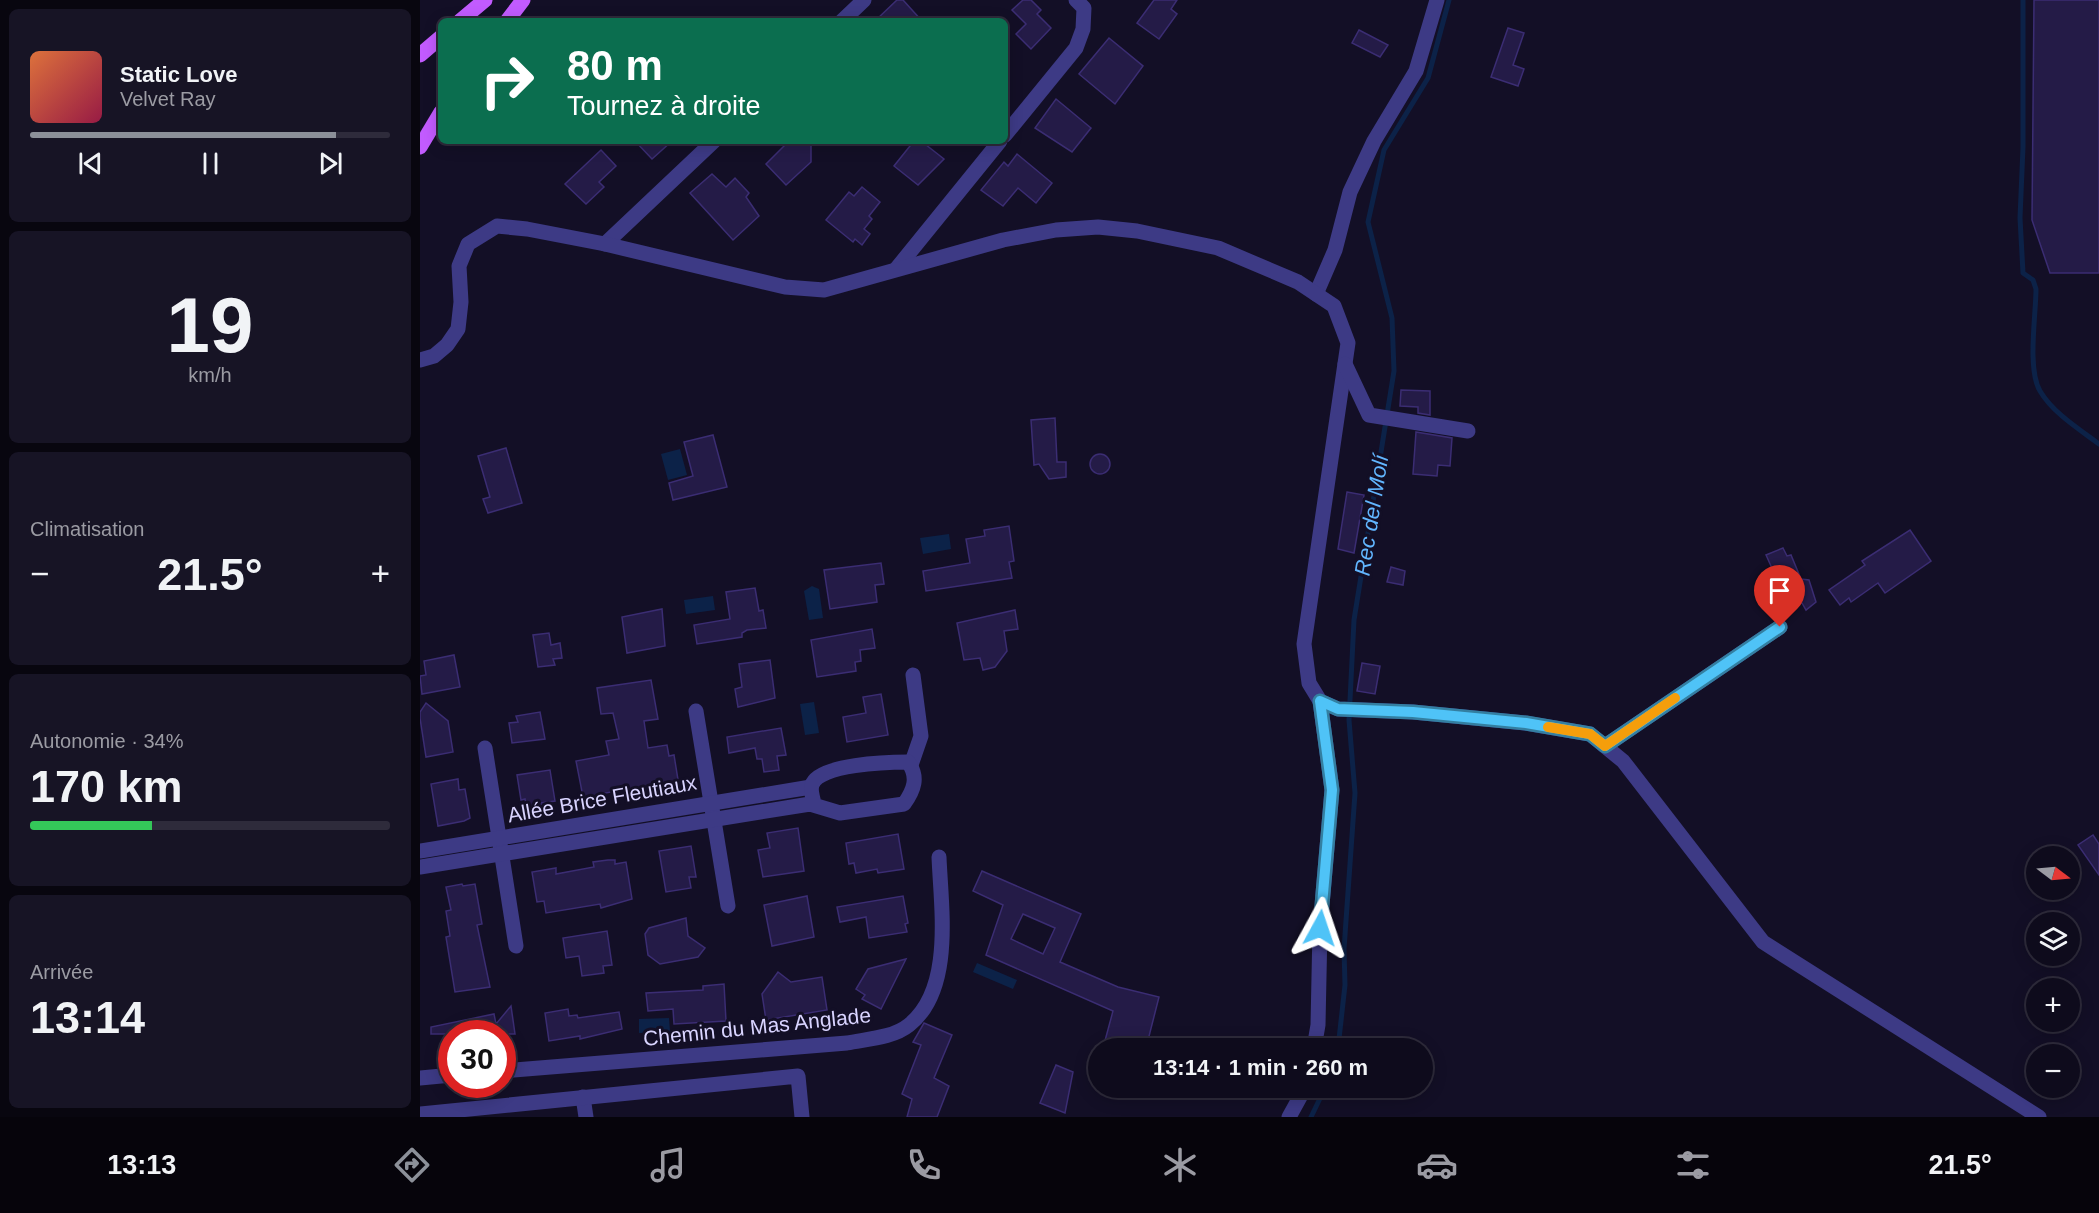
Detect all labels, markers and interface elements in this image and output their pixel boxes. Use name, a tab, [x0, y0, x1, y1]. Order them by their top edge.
icon: right	[468, 42, 546, 120]
text: 80 m	[567, 42, 663, 89]
text: Static Love	[120, 62, 237, 87]
text: Velvet Ray	[120, 88, 216, 110]
text: Tournez à droite	[567, 91, 761, 121]
icon: previous	[74, 147, 107, 180]
icon: pause	[194, 147, 227, 180]
icon: next	[314, 147, 347, 180]
text: 19	[167, 281, 253, 369]
text: km/h	[188, 364, 232, 386]
water label: Rec del Molí	[1350, 451, 1394, 577]
text: Climatisation	[30, 518, 144, 540]
text: 21.5°	[157, 549, 263, 600]
text: −	[30, 555, 49, 592]
text: +	[371, 555, 390, 592]
pin	[1754, 565, 1805, 627]
icon: arrive	[1763, 574, 1796, 607]
text: Autonomie · 34%	[30, 730, 183, 752]
text: 170 km	[30, 761, 183, 812]
street label: Allée Brice Fleutiaux	[506, 770, 699, 826]
north arrow	[2026, 846, 2080, 900]
map controls	[2026, 846, 2080, 1098]
position arrow	[1288, 896, 1352, 960]
button: layers	[2026, 912, 2080, 966]
text: Arrivée	[30, 961, 93, 983]
button: +	[2026, 978, 2080, 1032]
text: 13:14	[30, 992, 145, 1043]
street label: Chemin du Mas Anglade	[642, 1003, 872, 1050]
speed limit sign: 30	[438, 1020, 516, 1098]
button: −	[2026, 1044, 2080, 1098]
text: 13:14 · 1 min · 260 m	[1153, 1055, 1368, 1080]
icon: directions	[391, 1144, 433, 1186]
icon: music	[647, 1144, 689, 1186]
icon: phone	[903, 1144, 945, 1186]
icon: climate	[1159, 1144, 1201, 1186]
icon: car	[1416, 1144, 1458, 1186]
icon: filters	[1672, 1144, 1714, 1186]
text: 13:13	[107, 1150, 176, 1180]
text: 21.5°	[1928, 1150, 1992, 1180]

